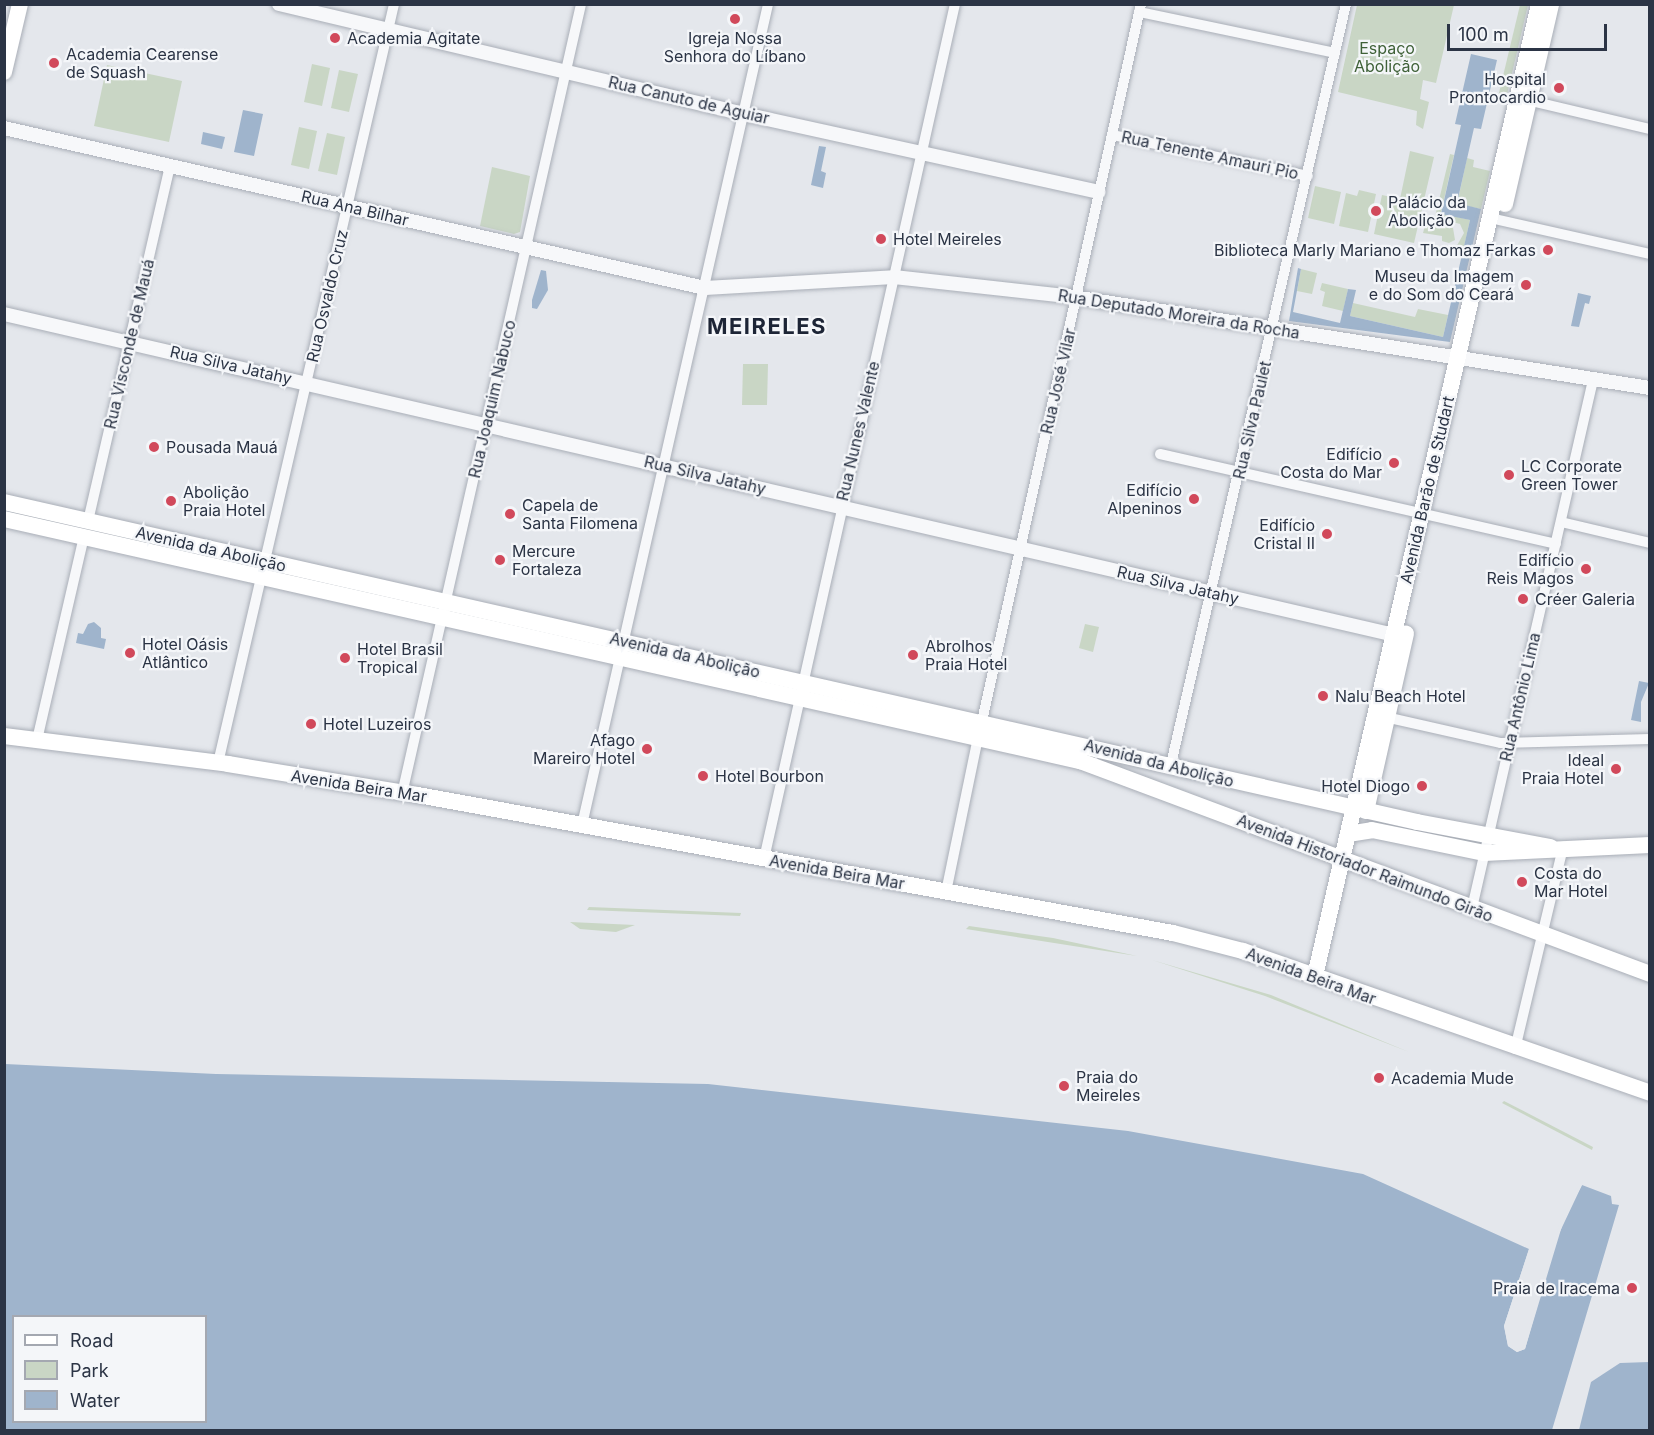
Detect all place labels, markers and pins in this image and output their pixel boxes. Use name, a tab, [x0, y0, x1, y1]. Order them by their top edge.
marker: Igreja Nossa Senhora do Líbano	[728, 12, 742, 26]
place label: Academia Agitate	[347, 28, 480, 48]
place label: Igreja Nossa Senhora do Líbano	[664, 28, 806, 66]
marker: Academia Agitate	[328, 31, 342, 45]
place label: Academia Cearense de Squash	[66, 44, 218, 82]
marker: Academia Cearense de Squash	[47, 56, 61, 70]
place label: Hospital Prontocardio	[1449, 69, 1546, 107]
marker: Hospital Prontocardio	[1550, 79, 1568, 97]
place label: Palácio da Abolição	[1388, 192, 1466, 230]
marker: Palácio da Abolição	[1369, 204, 1383, 218]
place label: Hotel Meireles	[893, 229, 1002, 249]
marker: Hotel Meireles	[874, 232, 888, 246]
place label: Biblioteca Marly Mariano e Thomaz Farkas	[1214, 240, 1536, 260]
marker: Biblioteca Marly Mariano e Thomaz Farkas	[1541, 243, 1555, 257]
place label: Museu da Imagem e do Som do Ceará	[1369, 266, 1514, 304]
marker: Museu da Imagem e do Som do Ceará	[1519, 278, 1533, 292]
place label: Pousada Mauá	[166, 437, 278, 457]
marker: Pousada Mauá	[147, 440, 161, 454]
place label: Edifício Costa do Mar	[1280, 444, 1382, 482]
marker: Edifício Costa do Mar	[1387, 456, 1401, 470]
place label: LC Corporate Green Tower	[1521, 456, 1622, 494]
marker: LC Corporate Green Tower	[1502, 468, 1516, 482]
place label: Edifício Alpeninos	[1107, 480, 1182, 518]
place label: Abolição Praia Hotel	[183, 482, 265, 520]
marker: Edifício Alpeninos	[1187, 492, 1201, 506]
marker: Abolição Praia Hotel	[164, 494, 178, 508]
place label: Capela de Santa Filomena	[522, 495, 638, 533]
marker: Capela de Santa Filomena	[503, 507, 517, 521]
place label: Edifício Cristal II	[1253, 515, 1315, 553]
marker: Edifício Cristal II	[1320, 527, 1334, 541]
place label: Mercure Fortaleza	[512, 541, 582, 579]
place label: Edifício Reis Magos	[1486, 550, 1574, 588]
marker: Mercure Fortaleza	[493, 553, 507, 567]
marker: Edifício Reis Magos	[1579, 562, 1593, 576]
place label: Créer Galeria	[1535, 589, 1635, 609]
marker: Créer Galeria	[1516, 592, 1530, 606]
place label: Hotel Oásis Atlântico	[142, 634, 228, 672]
place label: Abrolhos Praia Hotel	[925, 636, 1007, 674]
place label: Hotel Brasil Tropical	[357, 639, 443, 677]
marker: Hotel Oásis Atlântico	[123, 646, 137, 660]
marker: Abrolhos Praia Hotel	[906, 648, 920, 662]
marker: Hotel Brasil Tropical	[338, 651, 352, 665]
place label: Nalu Beach Hotel	[1335, 686, 1466, 706]
marker: Nalu Beach Hotel	[1316, 689, 1330, 703]
place label: Hotel Luzeiros	[323, 714, 431, 734]
marker: Hotel Luzeiros	[304, 717, 318, 731]
place label: Afago Mareiro Hotel	[533, 730, 635, 768]
marker: Afago Mareiro Hotel	[640, 742, 654, 756]
place label: Ideal Praia Hotel	[1522, 750, 1604, 788]
marker: Ideal Praia Hotel	[1609, 762, 1623, 776]
place label: Hotel Bourbon	[715, 766, 824, 786]
marker: Hotel Bourbon	[696, 769, 710, 783]
place label: Hotel Diogo	[1321, 776, 1410, 796]
marker: Hotel Diogo	[1415, 779, 1429, 793]
place label: Costa do Mar Hotel	[1534, 863, 1608, 901]
marker: Costa do Mar Hotel	[1515, 875, 1529, 889]
place label: Praia do Meireles	[1076, 1067, 1140, 1105]
place label: Academia Mude	[1391, 1068, 1514, 1088]
marker: Academia Mude	[1372, 1071, 1386, 1085]
marker: Praia do Meireles	[1057, 1079, 1071, 1093]
place label: Praia de Iracema	[1493, 1278, 1620, 1298]
marker: Praia de Iracema	[1625, 1281, 1639, 1295]

